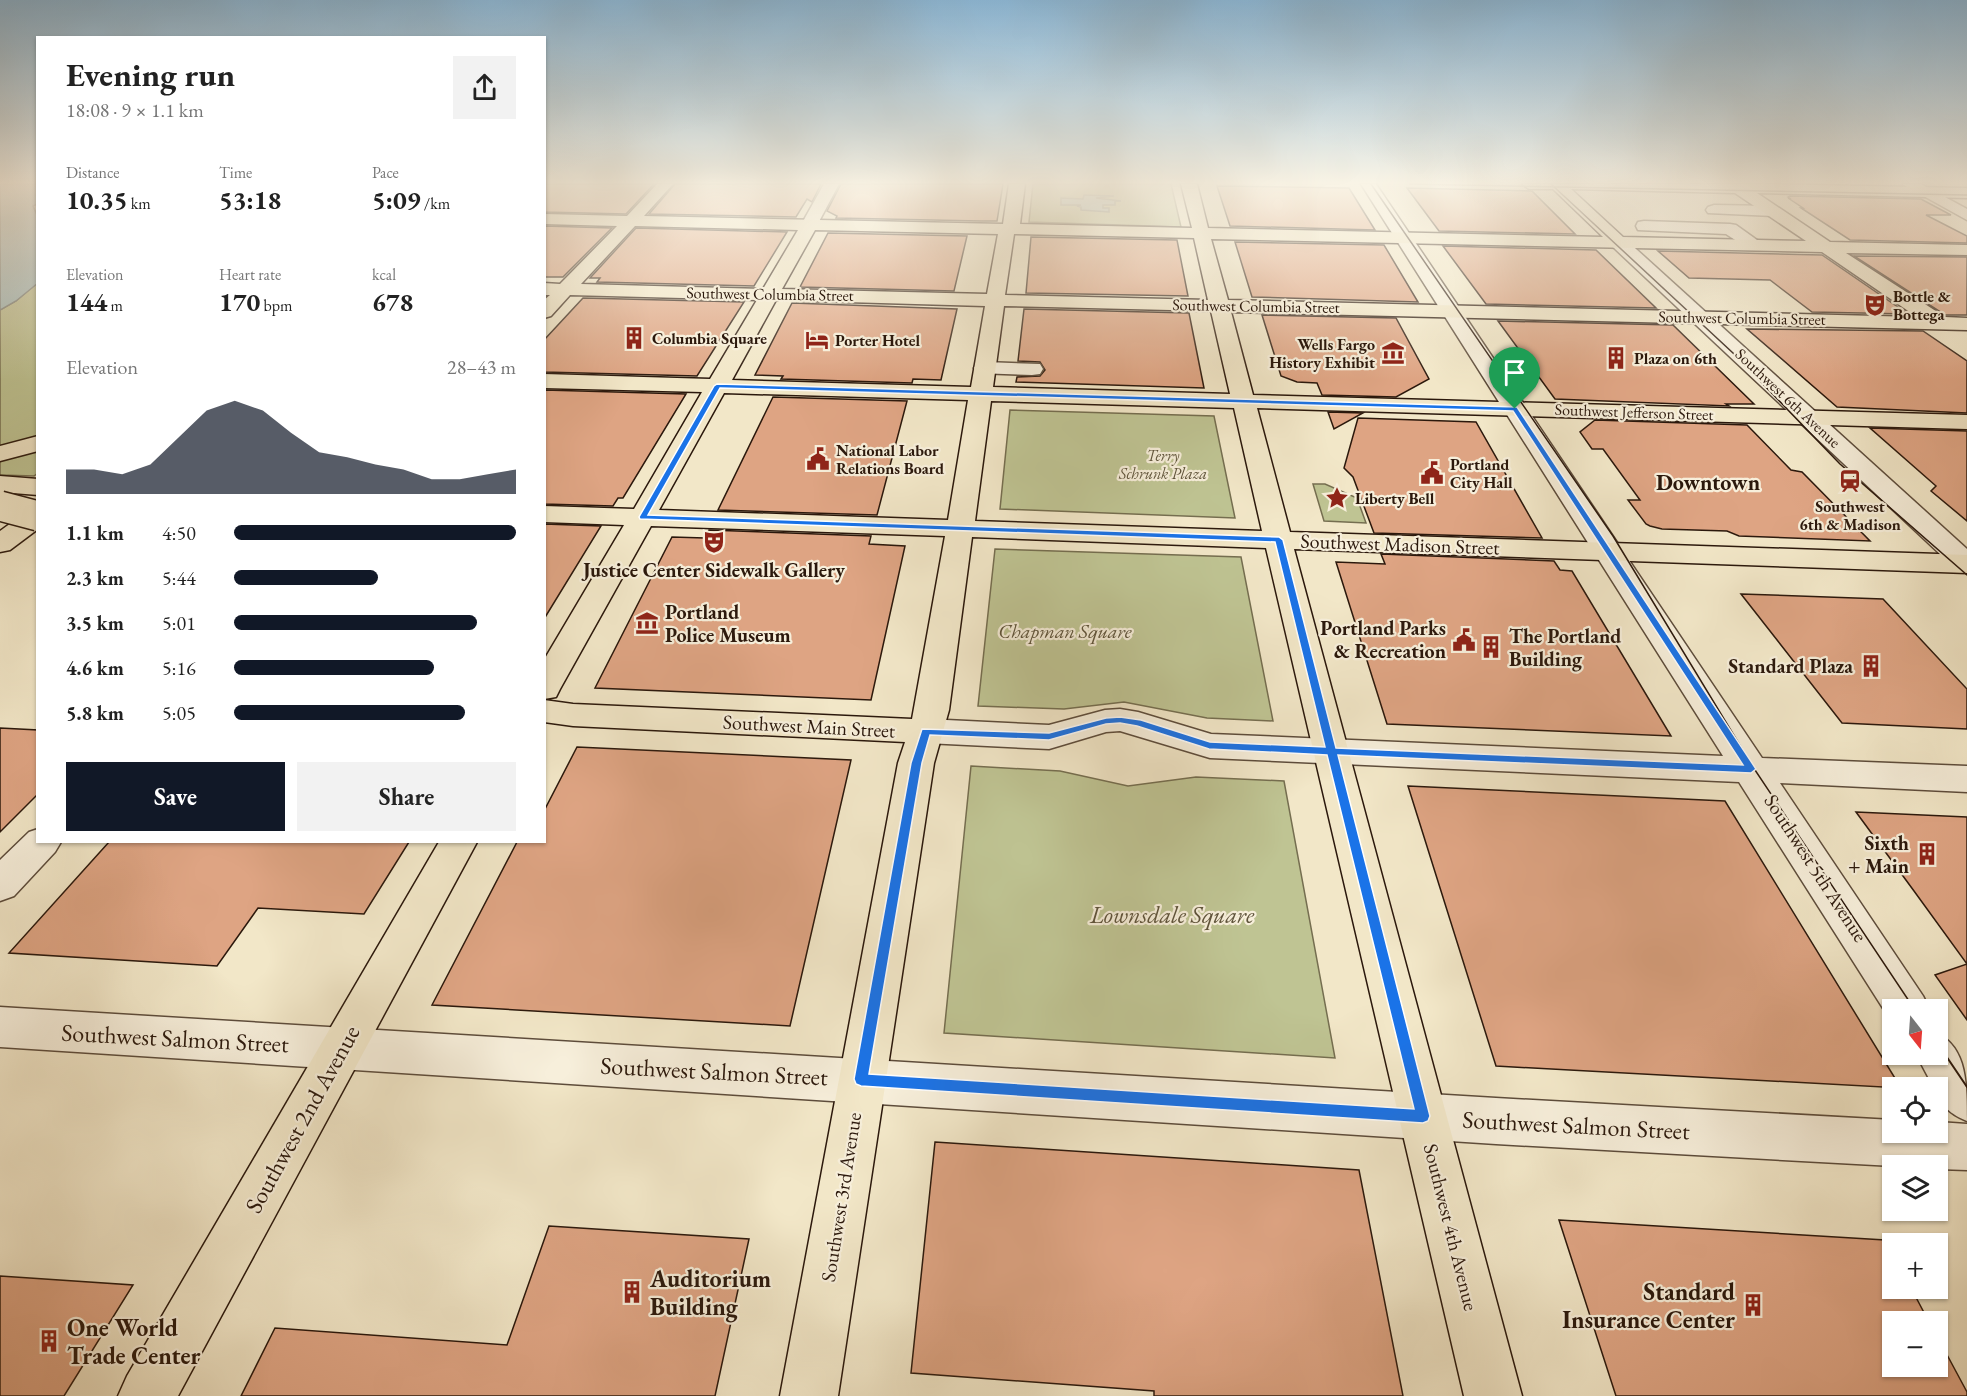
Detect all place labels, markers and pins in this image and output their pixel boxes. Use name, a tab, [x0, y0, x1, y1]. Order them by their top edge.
place label: Bottle & Bottega	[1893, 286, 1951, 325]
theatre icon: Bottle & Bottega	[1862, 292, 1888, 318]
building icon: Columbia Square	[621, 325, 647, 351]
hotel icon: Porter Hotel	[804, 327, 830, 353]
place label: Columbia Square	[652, 328, 767, 349]
place label: Porter Hotel	[835, 330, 920, 351]
place label: Wells Fargo History Exhibit	[1269, 334, 1375, 373]
museum icon: Wells Fargo History Exhibit	[1380, 340, 1406, 366]
building icon: Plaza on 6th	[1603, 345, 1629, 371]
pin	[1489, 347, 1540, 409]
place label: Plaza on 6th	[1634, 348, 1717, 369]
place label: National Labor Relations Board	[836, 440, 944, 479]
public building icon: National Labor Relations Board	[805, 446, 831, 472]
place label: Portland City Hall	[1450, 454, 1513, 493]
public building icon: Portland City Hall	[1419, 460, 1445, 486]
station icon: Southwest 6th & Madison	[1837, 468, 1863, 494]
place icon: Liberty Bell	[1324, 485, 1350, 511]
place label: Liberty Bell	[1355, 488, 1435, 509]
place label: Southwest 6th & Madison	[1799, 496, 1901, 535]
theatre icon: Justice Center Sidewalk Gallery	[701, 529, 727, 555]
place label: Justice Center Sidewalk Gallery	[581, 557, 845, 583]
place label: Portland Police Museum	[665, 599, 791, 648]
museum icon: Portland Police Museum	[634, 610, 660, 636]
place label: Portland Parks & Recreation	[1320, 615, 1446, 664]
place label: The Portland Building	[1509, 623, 1621, 672]
public building icon: Portland Parks & Recreation	[1451, 627, 1477, 653]
building icon: The Portland Building	[1478, 634, 1504, 660]
place label: Standard Plaza	[1728, 653, 1853, 679]
building icon: Standard Plaza	[1858, 653, 1884, 679]
place label: Sixth + Main	[1848, 830, 1909, 879]
building icon: Sixth + Main	[1914, 841, 1940, 867]
place label: Auditorium Building	[649, 1263, 771, 1323]
place label: Standard Insurance Center	[1562, 1276, 1736, 1335]
building icon: Auditorium Building	[619, 1279, 645, 1305]
building icon: Standard Insurance Center	[1740, 1292, 1766, 1318]
place label: One World Trade Center	[67, 1312, 201, 1371]
building icon: One World Trade Center	[36, 1328, 62, 1354]

